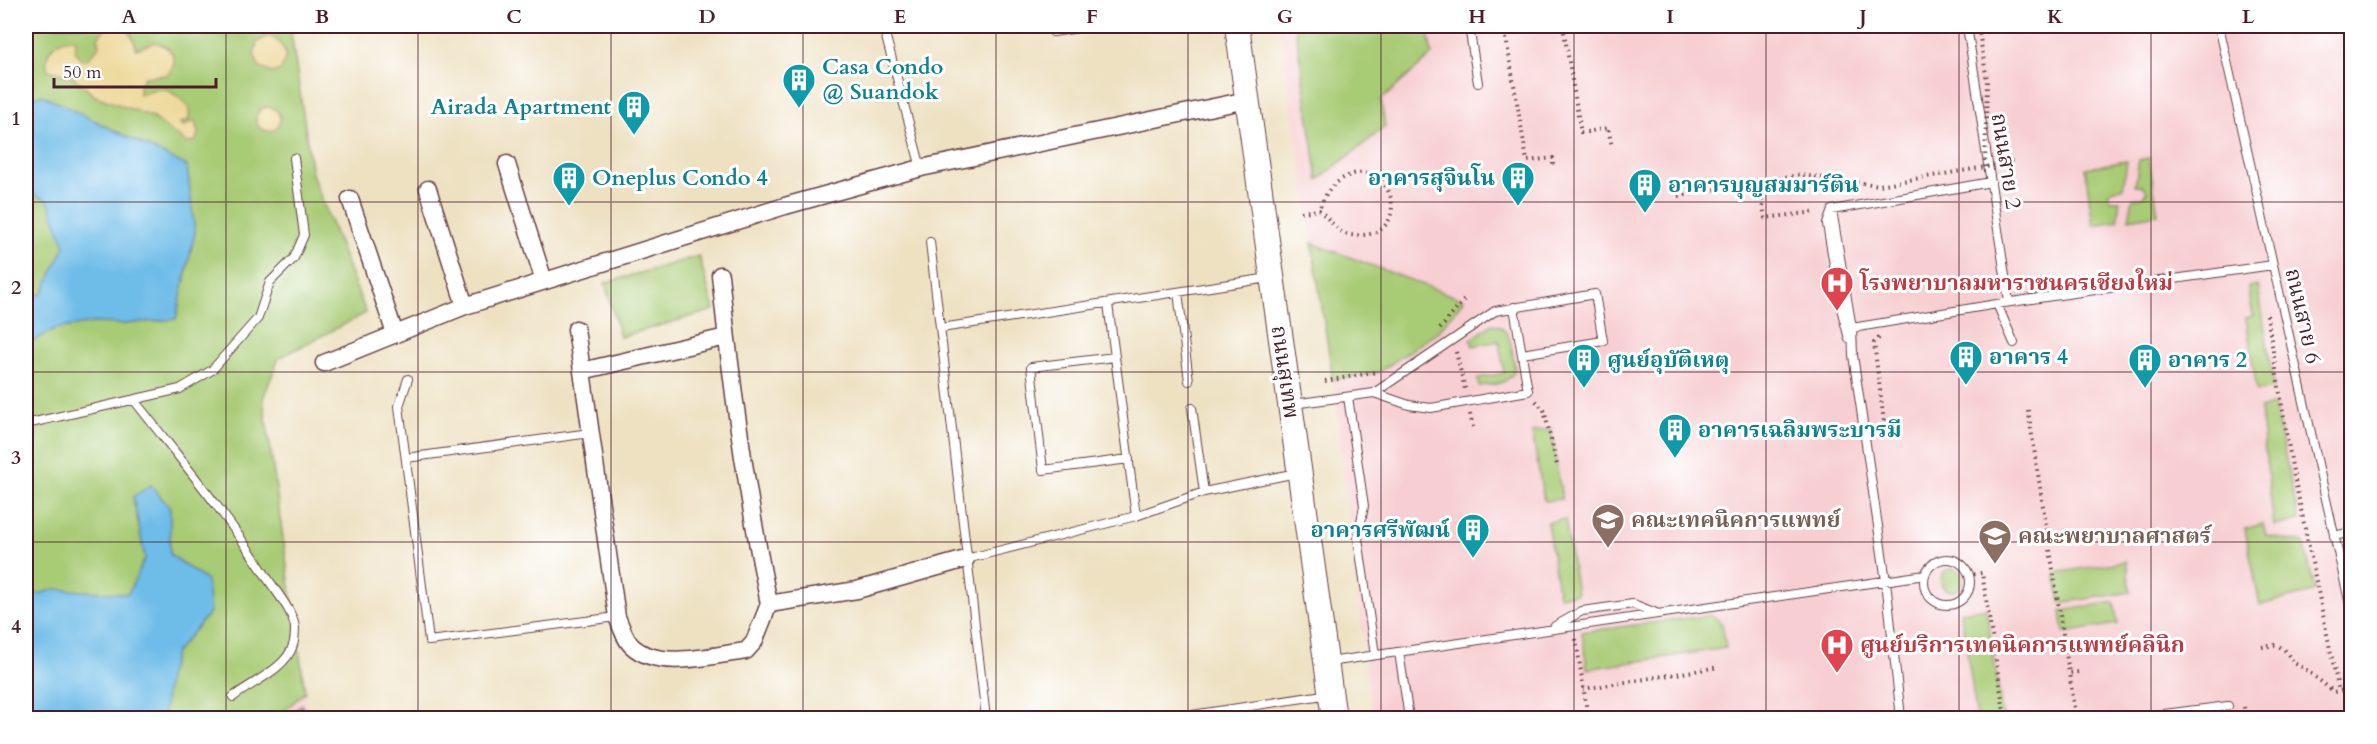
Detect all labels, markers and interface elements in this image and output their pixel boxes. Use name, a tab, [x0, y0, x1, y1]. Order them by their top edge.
text: A	[121, 3, 137, 30]
text: B	[315, 3, 329, 30]
text: C	[506, 3, 522, 30]
text: D	[698, 3, 716, 30]
text: E	[894, 3, 906, 30]
text: F	[1086, 3, 1098, 30]
text: G	[1277, 3, 1293, 30]
text: H	[1468, 3, 1486, 30]
text: I	[1666, 3, 1674, 30]
text: J	[1856, 3, 1867, 30]
text: K	[2047, 3, 2064, 30]
text: L	[2242, 3, 2255, 30]
scale bar	[54, 51, 216, 89]
place label: Casa Condo @ Suandok	[822, 52, 944, 107]
text: 50 m	[63, 60, 102, 85]
building icon: Casa Condo @ Suandok	[781, 62, 817, 109]
building icon: Airada Apartment	[616, 89, 652, 136]
place label: Airada Apartment	[431, 92, 611, 122]
text: 1	[11, 105, 21, 132]
street label: ถนนสาย 2	[1984, 111, 2028, 211]
building icon: Oneplus Condo 4	[551, 160, 587, 207]
building icon: อาคารสุจินโน	[1500, 160, 1536, 207]
place label: Oneplus Condo 4	[592, 163, 768, 193]
place label: อาคารสุจินโน	[1368, 163, 1495, 193]
building icon: อาคารบุญสมมาร์ติน	[1627, 167, 1663, 214]
place label: อาคารบุญสมมาร์ติน	[1668, 170, 1859, 200]
hospital icon: โรงพยาบาลมหาราชนครเชียงใหม่	[1819, 265, 1855, 312]
street label: ถนนสาย 6	[2277, 265, 2329, 367]
place label: โรงพยาบาลมหาราชนครเชียงใหม่	[1859, 268, 2173, 298]
text: 2	[11, 274, 21, 301]
street label: ถนนสุเทพ	[1264, 324, 1306, 420]
building icon: อาคาร 4	[1948, 339, 1984, 386]
building icon: ศูนย์อุบัติเหตุ	[1566, 342, 1602, 389]
place label: อาคาร 4	[1989, 342, 2068, 372]
building icon: อาคาร 2	[2127, 342, 2163, 389]
place label: ศูนย์อุบัติเหตุ	[1607, 345, 1729, 375]
place label: อาคาร 2	[2168, 345, 2247, 375]
building icon: อาคารเฉลิมพระบารมี	[1657, 412, 1693, 459]
place label: อาคารเฉลิมพระบารมี	[1698, 415, 1901, 445]
text: 3	[11, 444, 21, 471]
school or university icon: คณะเทคนิคการแพทย์	[1590, 502, 1626, 549]
place label: คณะเทคนิคการแพทย์	[1631, 505, 1841, 535]
building icon: อาคารศรีพัฒน์	[1455, 512, 1491, 559]
place label: อาคารศรีพัฒน์	[1311, 515, 1450, 545]
school or university icon: คณะพยาบาลศาสตร์	[1977, 518, 2013, 565]
place label: คณะพยาบาลศาสตร์	[2018, 521, 2213, 551]
text: 4	[11, 613, 21, 640]
hospital icon: ศูนย์บริการเทคนิคการแพทย์คลินิก	[1819, 627, 1855, 674]
place label: ศูนย์บริการเทคนิคการแพทย์คลินิก	[1860, 630, 2185, 660]

